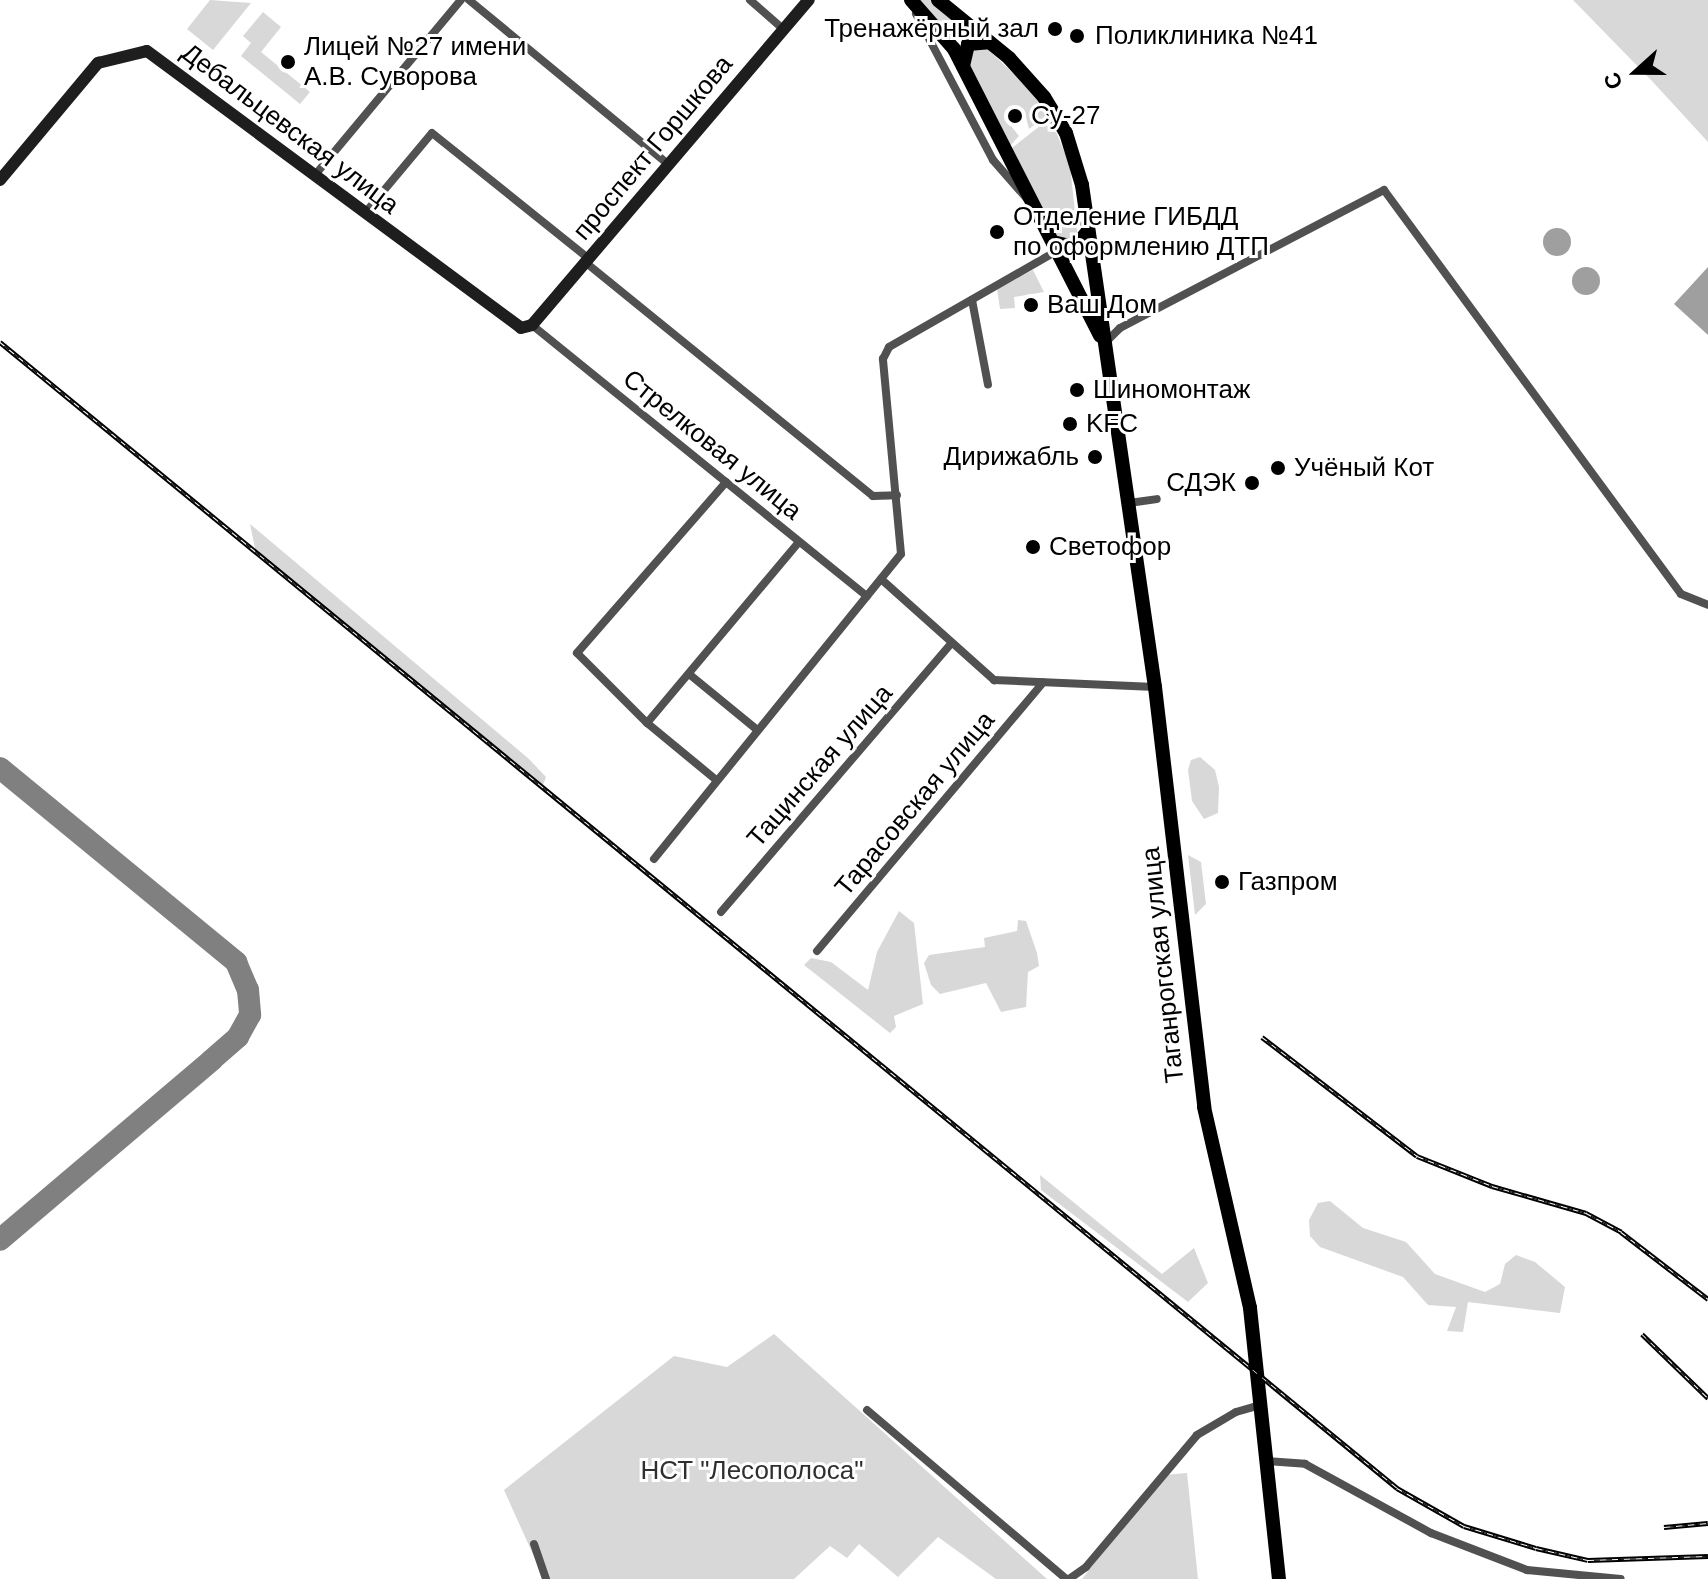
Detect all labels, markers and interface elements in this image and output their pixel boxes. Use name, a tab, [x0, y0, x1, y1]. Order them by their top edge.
place label: Тренажёрный зал	[824, 13, 1039, 45]
marker: Тренажёрный зал	[1046, 20, 1064, 38]
place label: Поликлиника №41	[1095, 20, 1318, 52]
marker: Поликлиника №41	[1066, 25, 1088, 47]
place label: Лицей №27 имени А.В. Суворова	[304, 31, 526, 92]
north arrow	[1596, 32, 1676, 112]
street label: Дебальцевская улица	[175, 37, 405, 221]
street label: проспект Горшкова	[567, 49, 739, 247]
marker: Лицей №27 имени А.В. Суворова	[279, 53, 297, 71]
text: С	[1599, 69, 1628, 93]
place label: Су-27	[1031, 100, 1100, 132]
marker: Су-27	[1006, 107, 1024, 125]
place label: Отделение ГИБДД по оформлению ДТП	[1013, 201, 1269, 262]
marker: Отделение ГИБДД по оформлению ДТП	[988, 223, 1006, 241]
place label: Ваш Дом	[1047, 289, 1157, 321]
marker: Ваш Дом	[1022, 296, 1040, 314]
street label: Стрелковая улица	[616, 363, 808, 527]
place label: Шиномонтаж	[1093, 374, 1250, 406]
marker: Шиномонтаж	[1068, 381, 1086, 399]
place label: KFC	[1086, 408, 1138, 440]
marker: KFC	[1061, 415, 1079, 433]
place label: Дирижабль	[944, 441, 1079, 473]
marker: Дирижабль	[1086, 448, 1104, 466]
place label: Учёный Кот	[1294, 452, 1434, 484]
marker: Учёный Кот	[1269, 459, 1287, 477]
place label: СДЭК	[1166, 467, 1236, 499]
marker: СДЭК	[1243, 474, 1261, 492]
place label: Светофор	[1049, 531, 1171, 563]
marker: Светофор	[1024, 538, 1042, 556]
street label: Тацинская улица	[741, 678, 899, 854]
street label: Тарасовская улица	[829, 705, 1001, 903]
street label: Таганрогская улица	[1135, 846, 1191, 1084]
place label: Газпром	[1238, 866, 1338, 898]
marker: Газпром	[1213, 873, 1231, 891]
park label: НСТ "Лесополоса"	[641, 1455, 863, 1487]

